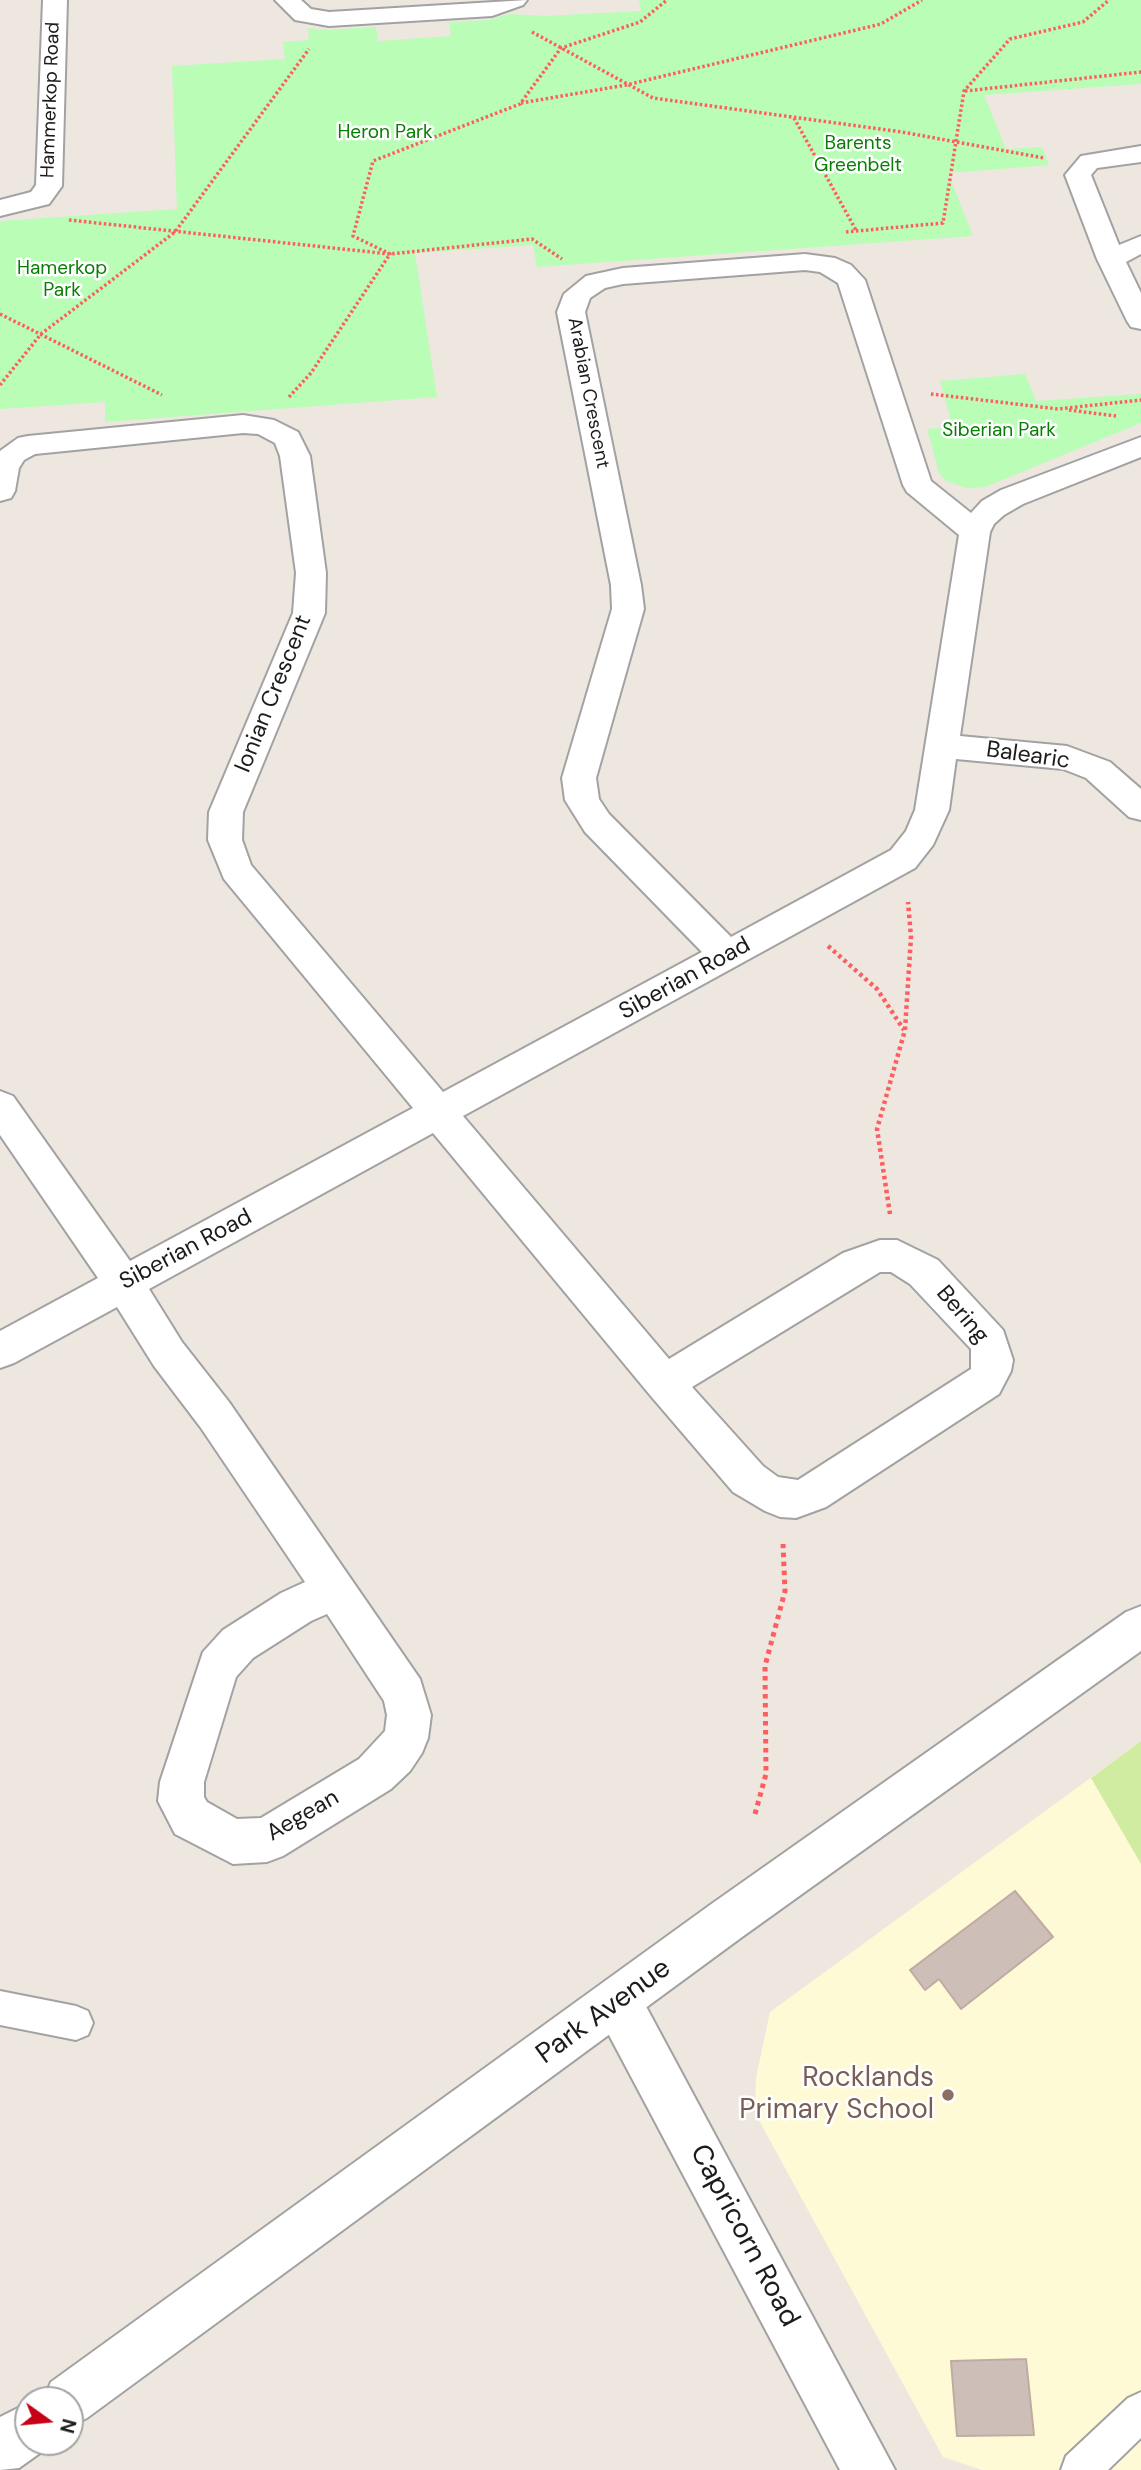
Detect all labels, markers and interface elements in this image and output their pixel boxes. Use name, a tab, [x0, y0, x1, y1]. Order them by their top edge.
street label: Hammerkop Road	[37, 22, 65, 178]
park label: Heron Park	[337, 122, 433, 144]
park label: Barents Greenbelt	[814, 133, 902, 177]
park label: Hamerkop Park	[17, 258, 107, 302]
street label: Arabian Crescent	[562, 316, 614, 470]
park label: Siberian Park	[942, 420, 1056, 442]
street label: Ionian Crescent	[230, 611, 318, 777]
street label: Balearic	[984, 736, 1072, 776]
street label: Siberian Road	[615, 932, 755, 1026]
street label: Siberian Road	[115, 1204, 257, 1296]
street label: Bering	[930, 1280, 994, 1350]
street label: Aegean	[262, 1784, 344, 1848]
street label: Park Avenue	[530, 1952, 678, 2072]
place label: Rocklands Primary School	[739, 2062, 934, 2128]
marker: Rocklands Primary School	[940, 2087, 956, 2103]
street label: Capricorn Road	[682, 2139, 806, 2333]
north arrow	[14, 2386, 84, 2456]
text: N	[54, 2416, 82, 2436]

